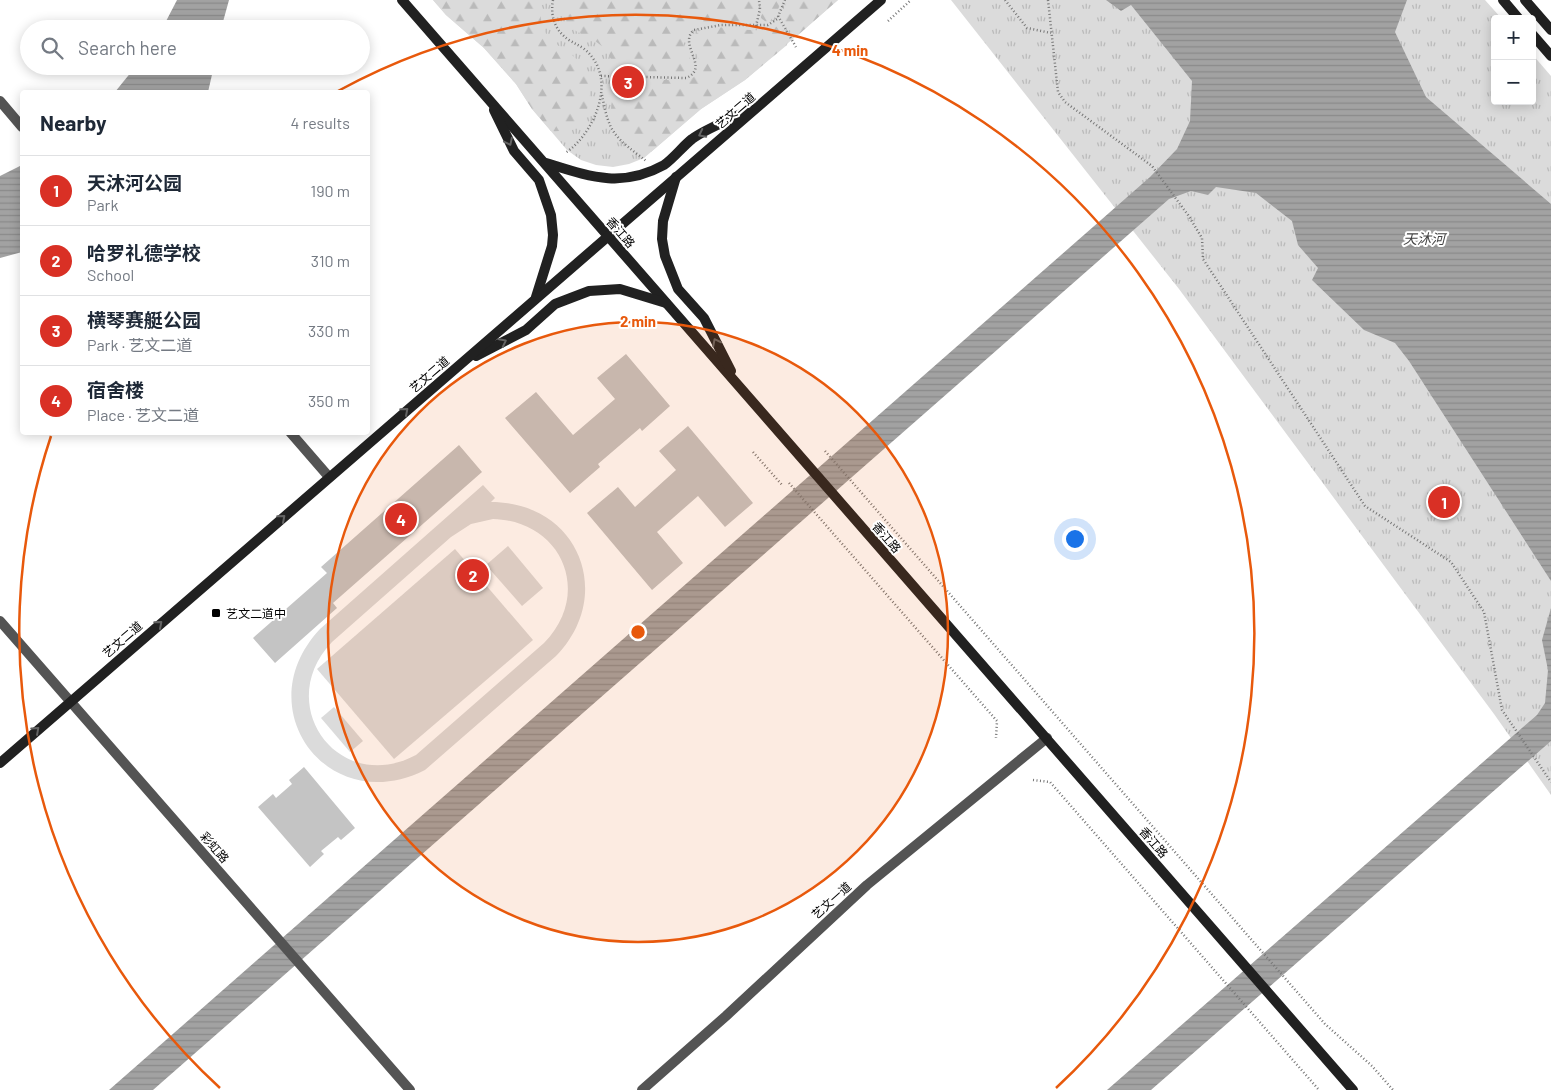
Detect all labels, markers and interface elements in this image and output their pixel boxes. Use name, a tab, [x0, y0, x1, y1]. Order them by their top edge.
map controls	[1491, 15, 1536, 105]
button: +	[1491, 15, 1536, 60]
search box	[20, 20, 370, 75]
icon: search	[38, 34, 66, 62]
text: Search here	[78, 36, 177, 59]
text: 4 min	[832, 41, 868, 59]
button: −	[1491, 60, 1536, 105]
pin: 3	[612, 63, 644, 101]
street label: 艺文二道	[712, 89, 758, 131]
text: Nearby	[40, 110, 106, 135]
text: 4 results	[290, 113, 350, 132]
one-way arrow	[698, 128, 707, 138]
one-way arrow	[503, 136, 513, 145]
text: 天沐河公园	[87, 171, 182, 194]
text: 1	[53, 181, 59, 200]
text: 190 m	[311, 181, 350, 200]
text: Park	[87, 195, 118, 214]
street label: 香江路	[604, 214, 638, 250]
water label: 天沐河	[1403, 230, 1448, 247]
text: 哈罗礼德学校	[87, 241, 201, 264]
text: 2	[52, 251, 60, 270]
text: 310 m	[311, 251, 350, 270]
text: School	[87, 265, 134, 284]
text: 横琴赛艇公园	[87, 308, 201, 331]
text: 2 min	[620, 312, 656, 330]
text: 3	[52, 321, 60, 340]
text: 330 m	[308, 321, 350, 340]
text: Park · 艺文二道	[87, 335, 192, 354]
one-way arrow	[498, 338, 507, 348]
one-way arrow	[712, 338, 722, 347]
street label: 艺文二道	[406, 353, 452, 395]
text: 宿舍楼	[87, 378, 144, 401]
text: 4	[51, 391, 61, 410]
text: 350 m	[308, 391, 350, 410]
text: Place · 艺文二道	[87, 405, 199, 424]
one-way arrow	[399, 408, 408, 417]
pin: 1	[1428, 483, 1460, 521]
pin: 4	[385, 500, 417, 538]
one-way arrow	[276, 515, 285, 523]
street label: 香江路	[870, 519, 904, 555]
your location	[1062, 526, 1088, 552]
pin: 2	[457, 556, 489, 594]
place label: 艺文二道中	[226, 606, 286, 620]
marker: 艺文二道中	[210, 607, 222, 619]
street label: 艺文二道	[99, 618, 145, 660]
one-way arrow	[153, 621, 162, 629]
centre of rings	[629, 623, 647, 641]
one-way arrow	[31, 727, 40, 736]
street label: 香江路	[1137, 824, 1171, 860]
street label: 彩虹路	[198, 829, 232, 865]
street label: 艺文一道	[808, 879, 854, 921]

